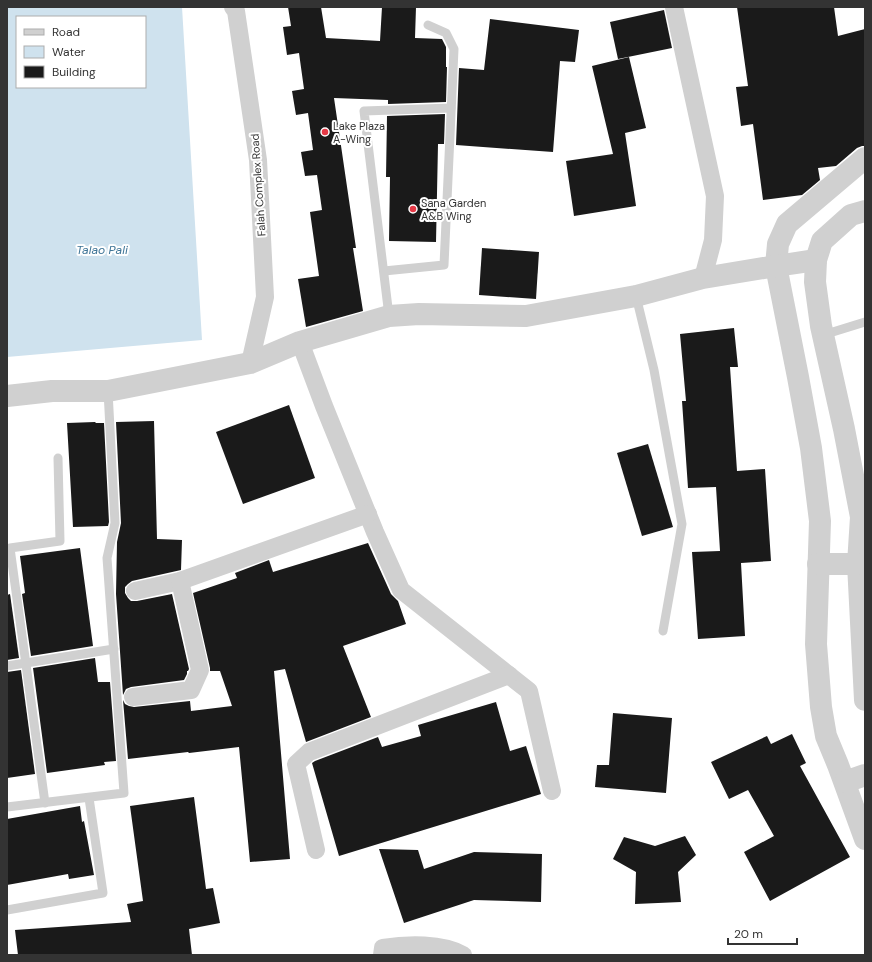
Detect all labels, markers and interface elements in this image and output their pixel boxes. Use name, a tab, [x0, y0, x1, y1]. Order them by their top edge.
legend	[16, 16, 146, 88]
text: Road	[52, 24, 80, 40]
text: Water	[52, 44, 86, 60]
text: Building	[52, 64, 96, 80]
place label: Lake Plaza A-Wing	[333, 119, 385, 146]
marker: Lake Plaza A-Wing	[320, 127, 330, 137]
street label: Falah Complex Road	[247, 133, 269, 237]
place label: Sana Garden A&B Wing	[421, 196, 486, 223]
marker: Sana Garden A&B Wing	[408, 204, 418, 214]
water label: Talao Pali	[76, 242, 129, 258]
scale bar	[728, 920, 797, 946]
text: 20 m	[734, 926, 763, 942]

